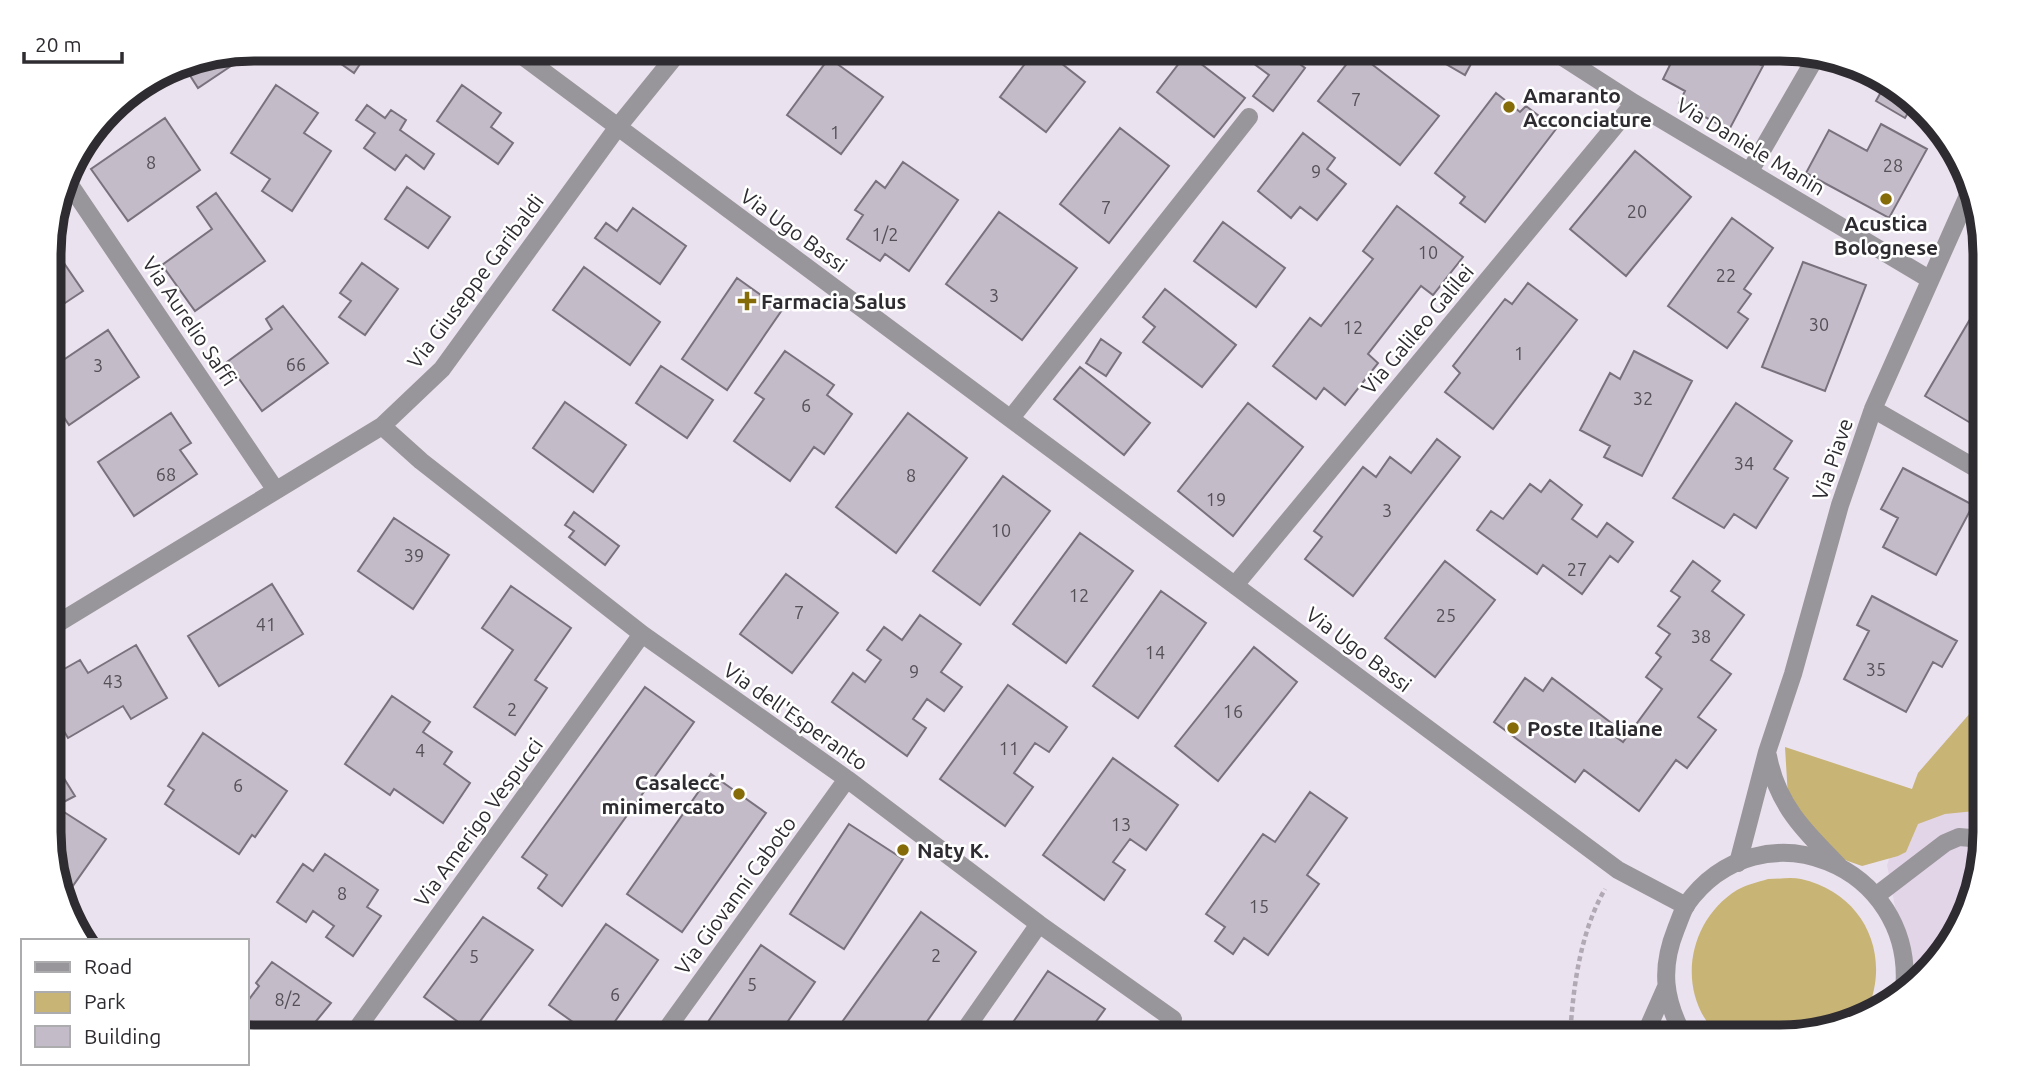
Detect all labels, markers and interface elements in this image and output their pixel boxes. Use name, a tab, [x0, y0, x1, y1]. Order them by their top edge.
scale bar	[24, 21, 122, 65]
text: 20 m	[35, 32, 82, 56]
place label: Amaranto Acconciature	[1523, 83, 1652, 131]
house number: 7	[1351, 89, 1361, 109]
street label: Via Daniele Manin	[1672, 92, 1830, 200]
marker: Amaranto Acconciature	[1501, 99, 1517, 115]
house number: 1	[830, 122, 840, 142]
house number: 8	[146, 152, 156, 172]
house number: 28	[1883, 155, 1903, 175]
house number: 9	[1311, 161, 1321, 181]
street label: Via Ugo Bassi	[736, 183, 852, 277]
street label: Via Giuseppe Garibaldi	[402, 189, 548, 373]
marker: Acustica Bolognese	[1878, 191, 1894, 207]
house number: 7	[1101, 197, 1111, 217]
house number: 20	[1627, 201, 1647, 221]
place label: Acustica Bolognese	[1834, 211, 1938, 259]
house number: 1/2	[872, 224, 898, 244]
house number: 10	[1418, 242, 1438, 262]
street label: Via Aurelio Saffi	[138, 252, 242, 390]
street label: Via Galileo Galilei	[1356, 259, 1478, 399]
house number: 22	[1716, 265, 1736, 285]
house number: 3	[989, 285, 999, 305]
place label: Farmacia Salus	[761, 289, 906, 313]
marker: Farmacia Salus	[739, 293, 755, 309]
house number: 30	[1809, 314, 1829, 334]
house number: 12	[1343, 317, 1363, 337]
house number: 1	[1514, 343, 1524, 363]
house number: 66	[286, 354, 306, 374]
house number: 3	[93, 355, 103, 375]
house number: 32	[1633, 388, 1653, 408]
house number: 6	[801, 395, 811, 415]
street label: Via Piave	[1807, 415, 1857, 503]
house number: 34	[1734, 453, 1754, 473]
house number: 68	[156, 464, 176, 484]
house number: 8	[906, 465, 916, 485]
house number: 19	[1206, 489, 1226, 509]
house number: 3	[1382, 500, 1392, 520]
house number: 10	[991, 520, 1011, 540]
house number: 39	[404, 545, 424, 565]
house number: 27	[1567, 559, 1587, 579]
house number: 12	[1069, 585, 1089, 605]
house number: 7	[794, 602, 804, 622]
street label: Via Ugo Bassi	[1302, 602, 1416, 696]
house number: 25	[1436, 605, 1456, 625]
house number: 41	[256, 614, 276, 634]
house number: 38	[1691, 626, 1711, 646]
house number: 14	[1145, 642, 1165, 662]
street label: Via dell'Esperanto	[719, 657, 873, 775]
house number: 35	[1866, 659, 1886, 679]
house number: 9	[909, 661, 919, 681]
house number: 43	[103, 671, 123, 691]
house number: 2	[507, 699, 517, 719]
house number: 16	[1223, 701, 1243, 721]
place label: Poste Italiane	[1527, 716, 1663, 740]
marker: Poste Italiane	[1505, 720, 1521, 736]
street label: Via Amerigo Vespucci	[409, 733, 547, 911]
house number: 11	[999, 738, 1019, 758]
house number: 4	[415, 740, 425, 760]
place label: Casalecc' minimercato	[602, 770, 725, 818]
house number: 6	[233, 775, 243, 795]
marker: Casalecc' minimercato	[731, 786, 747, 802]
street label: Via Giovanni Caboto	[670, 811, 800, 979]
house number: 13	[1111, 814, 1131, 834]
place label: Naty K.	[917, 838, 989, 862]
marker: Naty K.	[895, 842, 911, 858]
house number: 8	[337, 883, 347, 903]
house number: 15	[1249, 896, 1269, 916]
legend	[21, 939, 248, 1065]
house number: 2	[931, 945, 941, 965]
house number: 5	[469, 946, 479, 966]
text: Road	[84, 954, 132, 978]
house number: 5	[747, 974, 757, 994]
house number: 6	[610, 984, 620, 1004]
text: Park	[84, 989, 126, 1013]
house number: 8/2	[275, 989, 301, 1009]
text: Building	[84, 1024, 161, 1048]

